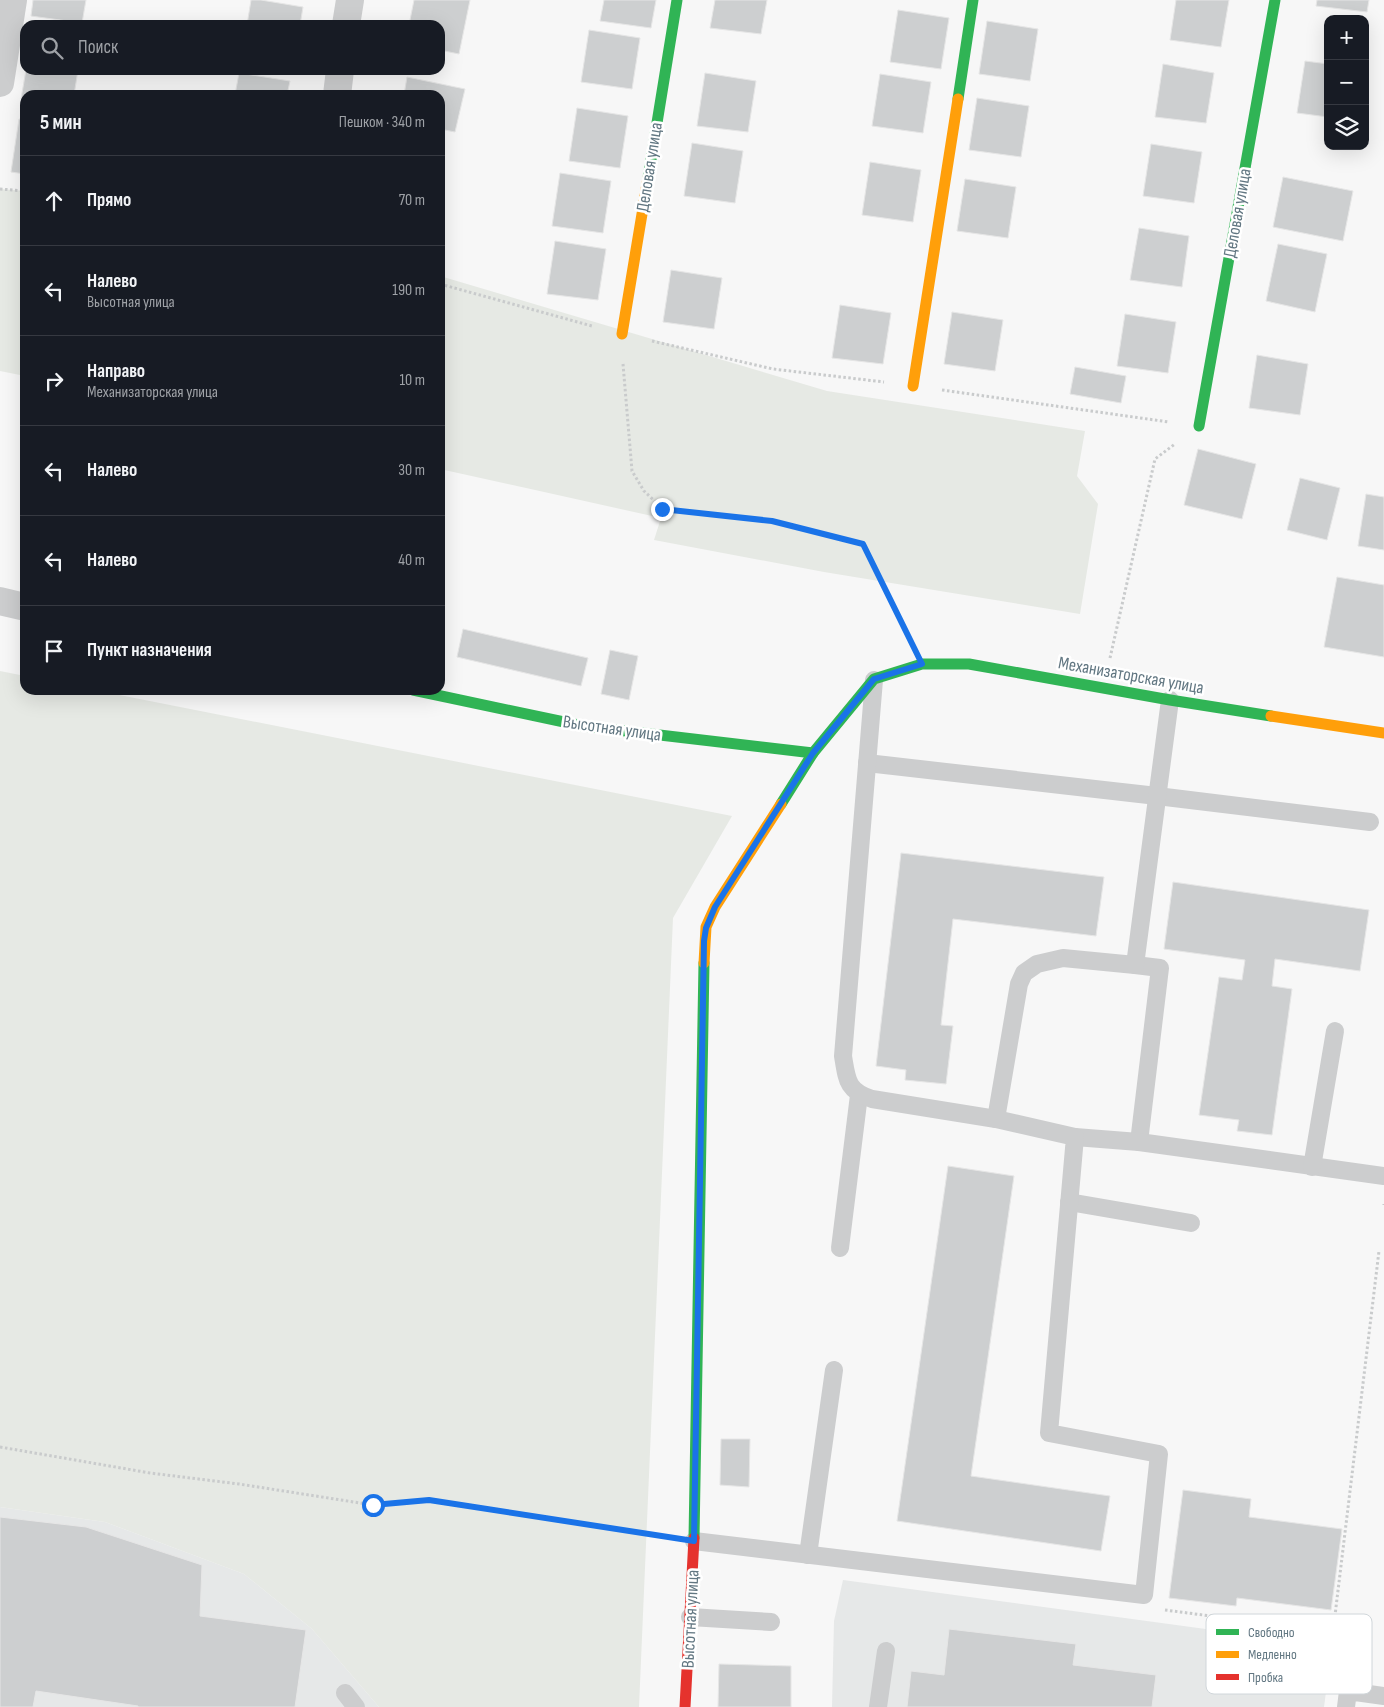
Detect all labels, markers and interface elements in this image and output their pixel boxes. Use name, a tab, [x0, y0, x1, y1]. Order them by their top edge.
map controls	[1324, 15, 1369, 150]
button: +	[1324, 15, 1369, 60]
search box	[20, 20, 445, 75]
icon: search	[38, 34, 66, 62]
text: Поиск	[78, 36, 118, 59]
button: −	[1324, 60, 1369, 105]
button: layers	[1324, 105, 1369, 150]
text: 5 мин	[40, 110, 82, 135]
text: Пешком · 340 m	[339, 113, 425, 132]
street label: Деловая улица	[632, 121, 667, 213]
street label: Деловая улица	[1219, 167, 1256, 259]
icon: ahead	[40, 187, 68, 215]
text: Прямо	[87, 189, 131, 212]
text: 70 m	[399, 191, 425, 210]
text: Налево	[87, 270, 137, 293]
icon: left	[40, 277, 68, 305]
text: 190 m	[392, 281, 425, 300]
text: Высотная улица	[87, 293, 175, 312]
text: Направо	[87, 360, 145, 383]
icon: right	[40, 367, 68, 395]
text: 10 m	[399, 371, 425, 390]
text: Механизаторская улица	[87, 383, 218, 402]
icon: left	[40, 457, 68, 485]
text: Налево	[87, 459, 137, 482]
text: 30 m	[398, 461, 425, 480]
route end	[651, 498, 674, 521]
icon: left	[40, 547, 68, 575]
text: Налево	[87, 549, 137, 572]
text: 40 m	[398, 551, 425, 570]
icon: arrive	[40, 637, 68, 665]
text: Пункт назначения	[87, 639, 212, 662]
street label: Механизаторская улица	[1057, 652, 1205, 699]
street label: Высотная улица	[562, 711, 662, 746]
route start	[362, 1494, 385, 1517]
street label: Высотная улица	[677, 1569, 704, 1669]
legend	[1206, 1614, 1372, 1694]
text: Свободно	[1248, 1624, 1295, 1641]
text: Медленно	[1248, 1646, 1297, 1663]
text: Пробка	[1248, 1669, 1283, 1686]

